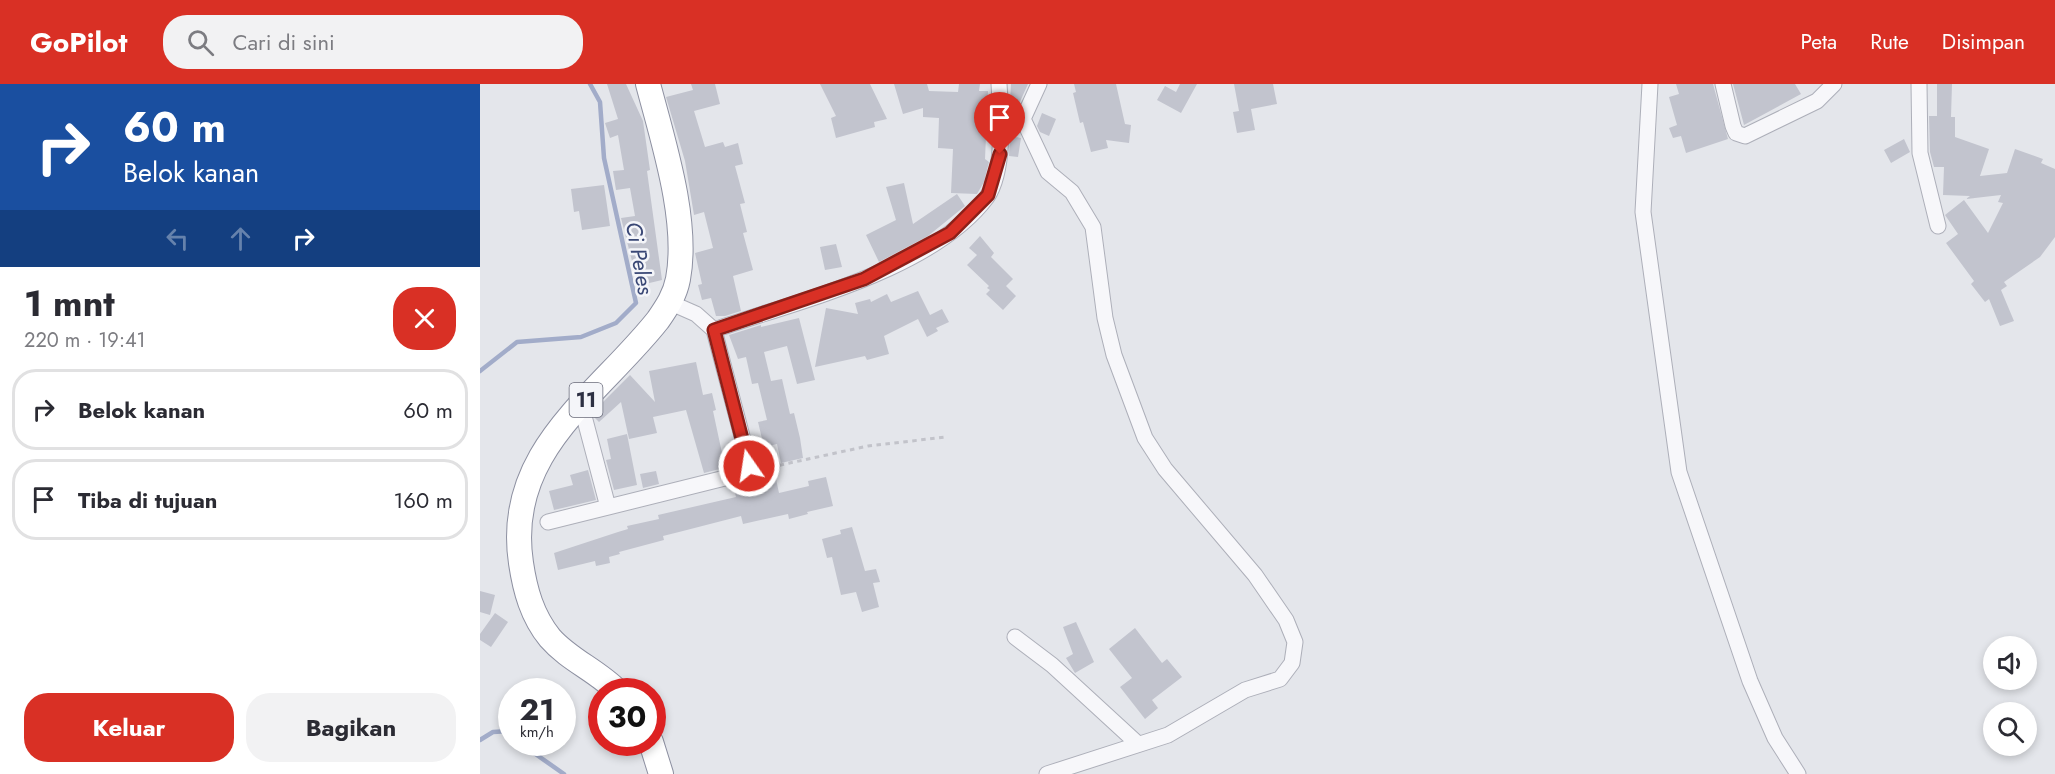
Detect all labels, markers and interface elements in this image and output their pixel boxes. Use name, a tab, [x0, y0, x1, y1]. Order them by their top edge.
search box	[163, 15, 583, 69]
text: GoPilot	[30, 22, 127, 63]
icon: search	[184, 26, 217, 59]
text: Cari di sini	[232, 26, 335, 58]
text: Peta	[1800, 27, 1837, 57]
text: Rute	[1870, 27, 1909, 57]
text: Disimpan	[1942, 27, 2025, 57]
pin	[974, 92, 1025, 154]
text: 60 m	[123, 97, 226, 158]
icon: arrive	[983, 101, 1016, 134]
icon: right	[24, 108, 102, 186]
text: Belok kanan	[123, 153, 259, 192]
water label: Ci Peles	[618, 219, 662, 297]
icon: left	[161, 222, 194, 255]
icon: ahead	[224, 222, 257, 255]
icon: right	[287, 222, 320, 255]
text: 1 mnt	[24, 277, 115, 329]
button: close	[393, 287, 456, 350]
text: 220 m · 19:41	[24, 326, 146, 355]
road number: 11	[570, 383, 602, 417]
icon: right	[27, 393, 60, 426]
text: Belok kanan	[78, 394, 205, 426]
text: 60 m	[403, 394, 453, 426]
position arrow	[717, 434, 781, 498]
icon: arrive	[27, 483, 60, 516]
text: Tiba di tujuan	[78, 484, 217, 516]
text: 160 m	[393, 484, 453, 516]
map controls	[1983, 636, 2037, 756]
button: sound	[1983, 636, 2037, 690]
speed limit sign: 30	[588, 678, 666, 756]
text: 21	[520, 688, 554, 731]
button: Keluar	[24, 693, 234, 762]
button: Bagikan	[246, 693, 456, 762]
button: search	[1983, 702, 2037, 756]
text: km/h	[520, 721, 554, 743]

